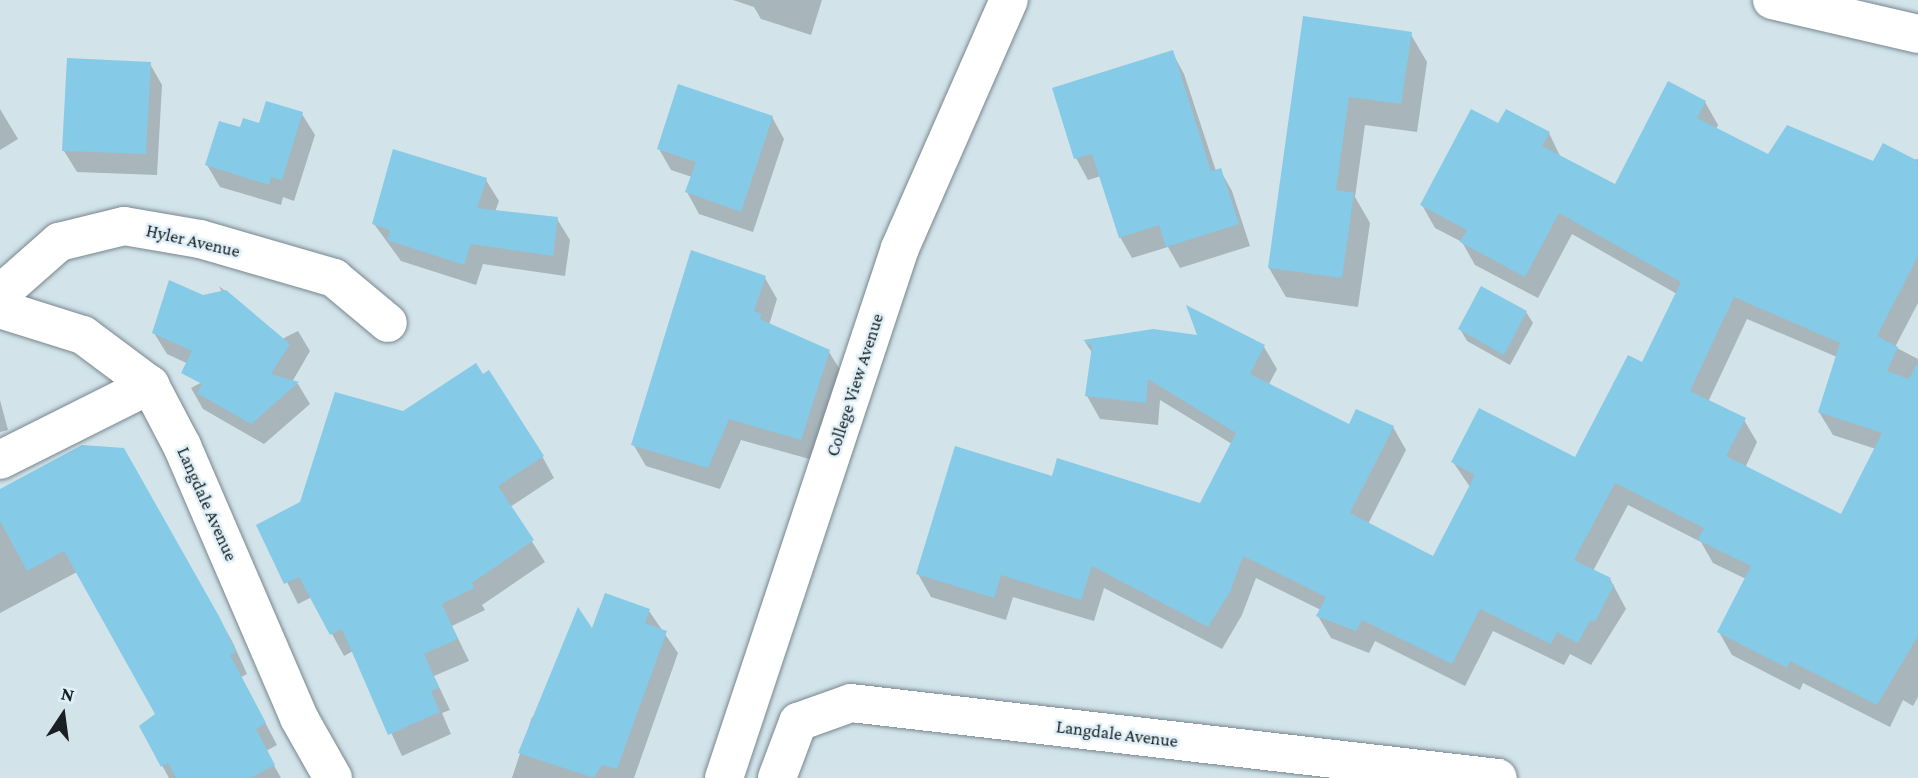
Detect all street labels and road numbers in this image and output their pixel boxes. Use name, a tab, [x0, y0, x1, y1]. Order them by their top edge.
street label: Hyler Avenue	[144, 220, 242, 262]
street label: College View Avenue	[822, 311, 888, 459]
street label: Langdale Avenue	[172, 444, 242, 564]
street label: Langdale Avenue	[1055, 716, 1179, 752]

